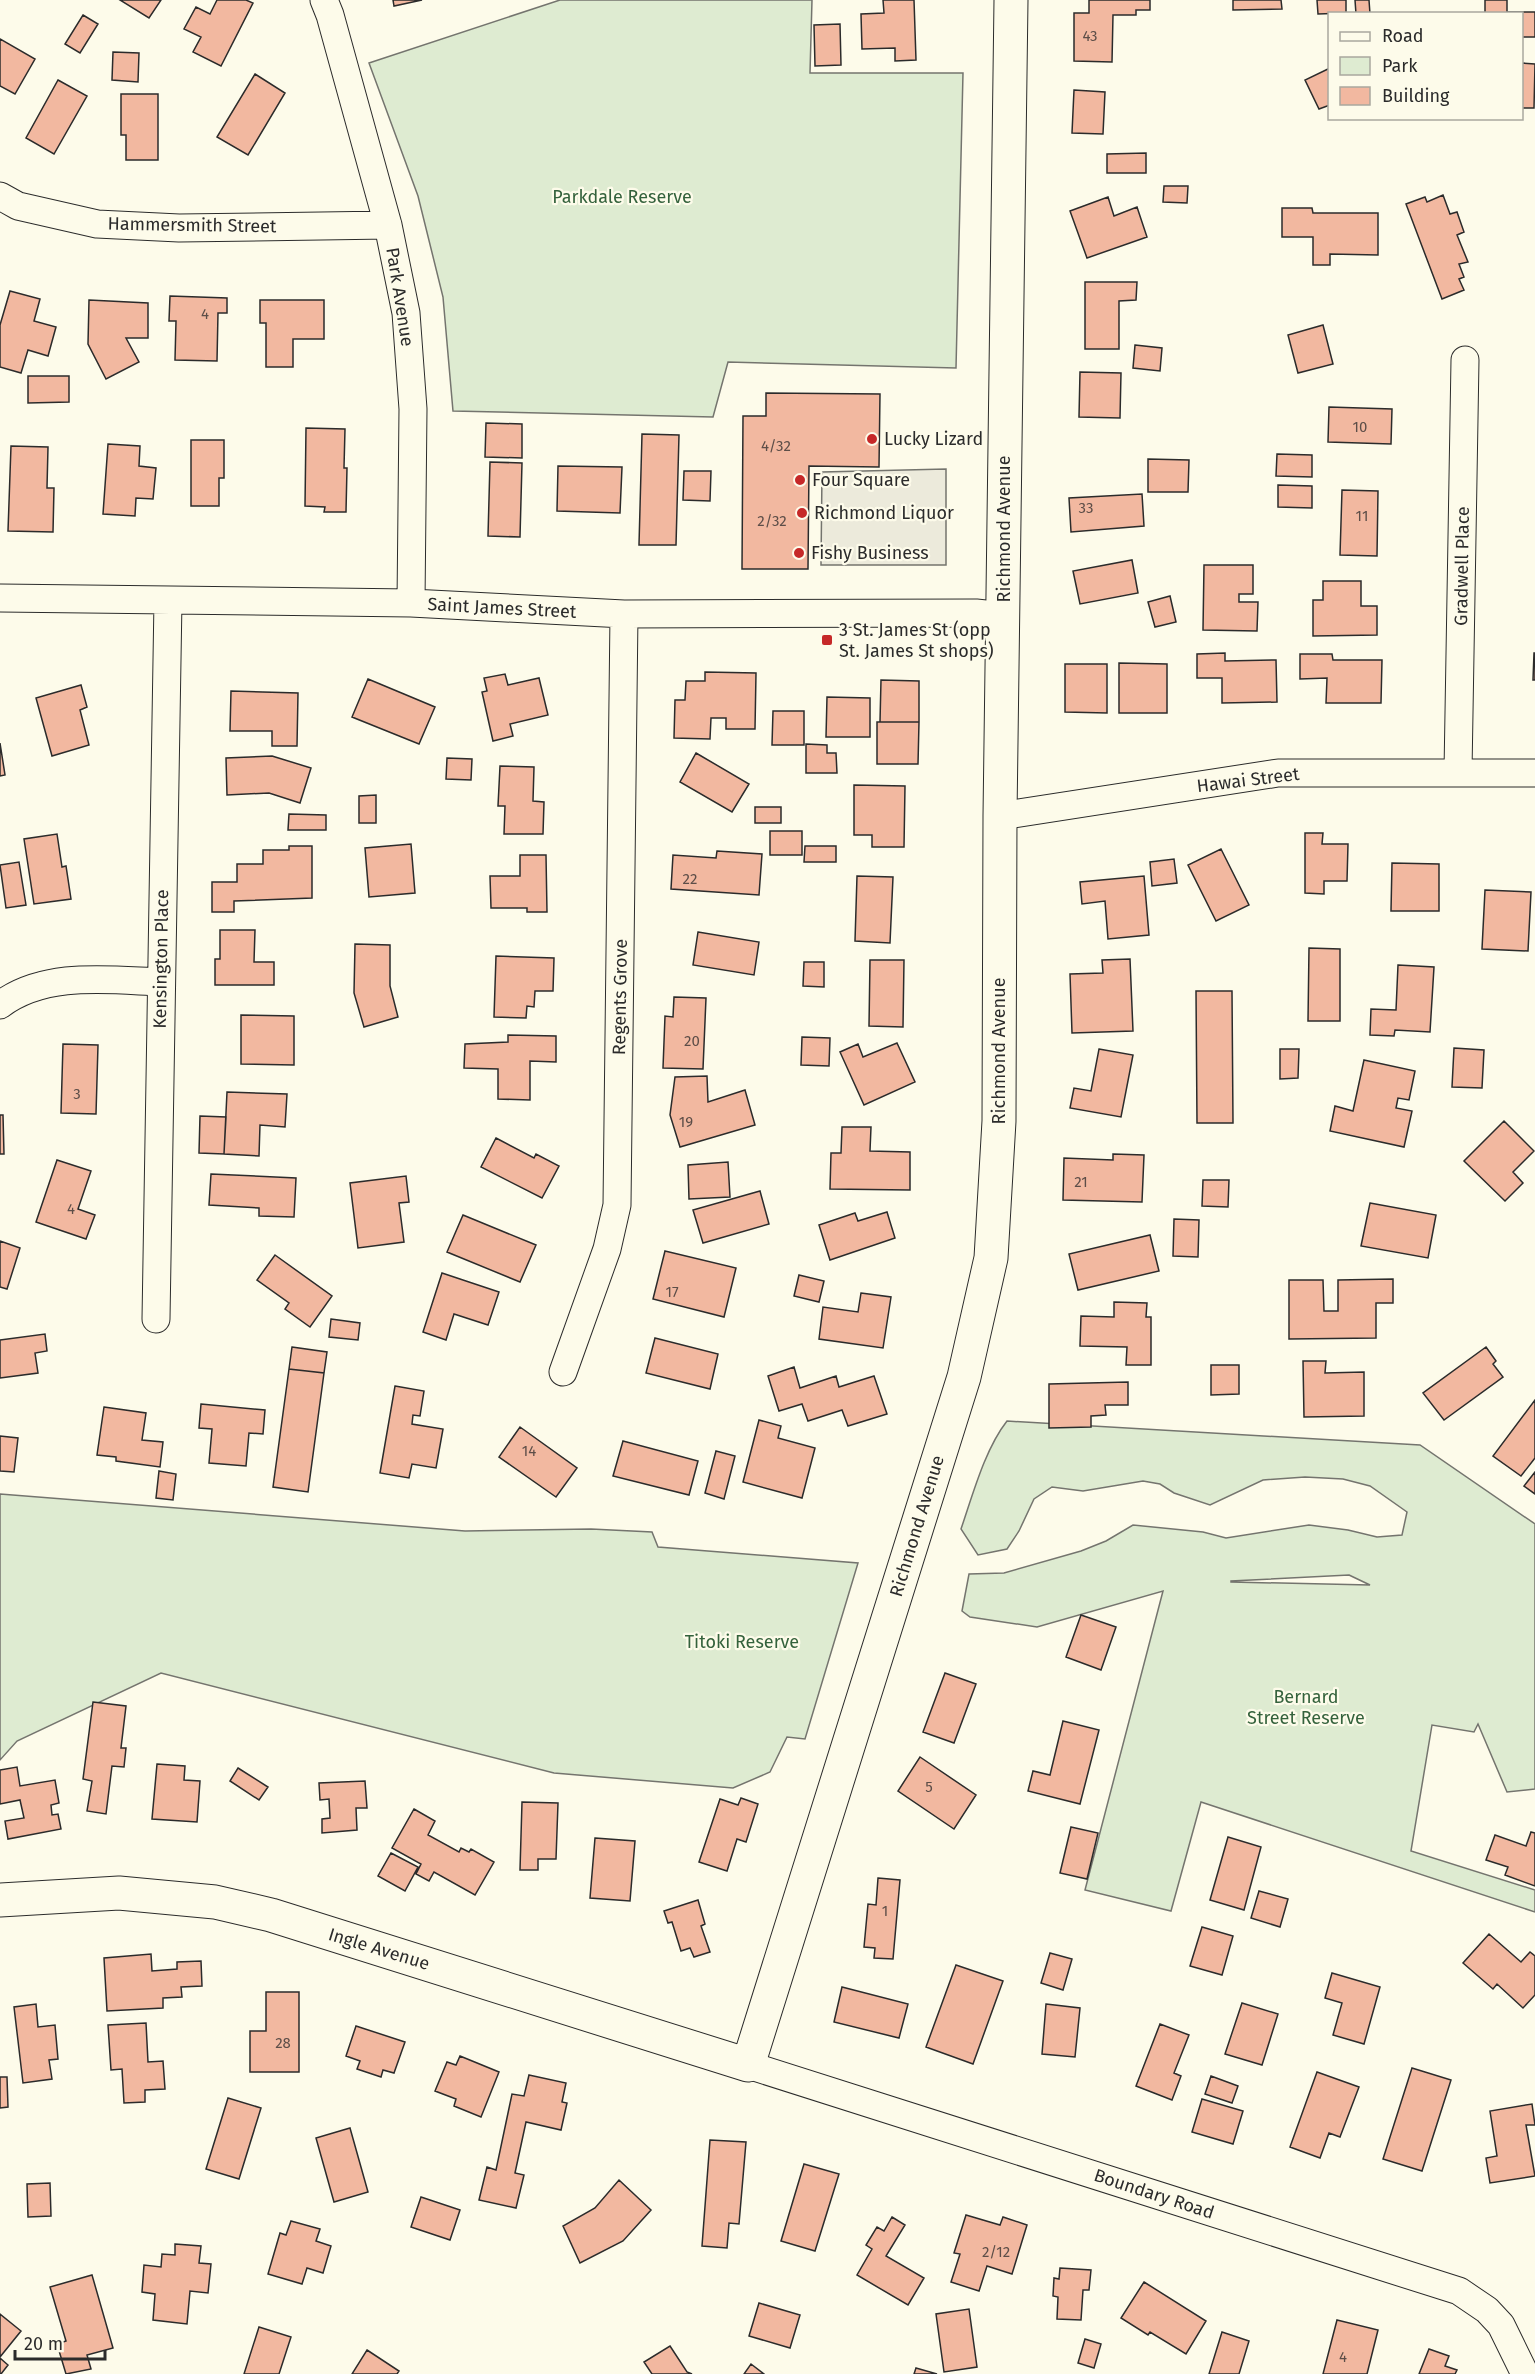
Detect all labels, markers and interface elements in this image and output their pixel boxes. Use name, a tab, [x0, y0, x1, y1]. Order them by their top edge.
legend	[1328, 12, 1523, 120]
text: Road	[1382, 25, 1424, 47]
house number: 43	[1082, 27, 1098, 45]
text: Park	[1382, 55, 1418, 77]
text: Building	[1382, 85, 1450, 107]
park label: Parkdale Reserve	[552, 186, 692, 208]
street label: Hammersmith Street	[107, 213, 277, 237]
street label: Park Avenue	[381, 246, 419, 348]
house number: 4	[201, 305, 209, 323]
house number: 10	[1353, 418, 1367, 436]
place label: Lucky Lizard	[884, 428, 983, 450]
marker: Lucky Lizard	[865, 432, 879, 446]
house number: 4/32	[761, 437, 791, 455]
street label: Richmond Avenue	[993, 456, 1015, 602]
place label: Four Square	[812, 469, 910, 491]
marker: Four Square	[793, 473, 807, 487]
house number: 33	[1079, 499, 1093, 517]
place label: Richmond Liquor	[814, 502, 954, 524]
marker: Richmond Liquor	[795, 506, 809, 520]
street label: Gradwell Place	[1450, 506, 1474, 626]
house number: 11	[1356, 507, 1368, 525]
house number: 2/32	[757, 512, 787, 530]
place label: Fishy Business	[811, 542, 929, 564]
marker: Fishy Business	[792, 546, 806, 560]
street label: Saint James Street	[427, 593, 577, 623]
place label: 3 St. James St (opp St. James St shops)	[839, 619, 994, 662]
marker: 3 St. James St (opp St. James St shops)	[820, 633, 834, 647]
street label: Hawai Street	[1195, 763, 1301, 797]
house number: 22	[683, 870, 697, 888]
street label: Kensington Place	[149, 889, 173, 1029]
street label: Regents Grove	[608, 939, 632, 1055]
street label: Richmond Avenue	[988, 978, 1010, 1124]
house number: 20	[684, 1032, 700, 1050]
house number: 3	[73, 1085, 81, 1103]
house number: 19	[679, 1113, 693, 1131]
house number: 21	[1074, 1173, 1088, 1191]
house number: 4	[67, 1200, 75, 1218]
house number: 17	[665, 1283, 679, 1301]
house number: 14	[522, 1442, 536, 1460]
street label: Richmond Avenue	[885, 1453, 949, 1599]
park label: Titoki Reserve	[685, 1631, 799, 1653]
park label: Bernard Street Reserve	[1247, 1686, 1365, 1729]
house number: 5	[925, 1778, 933, 1796]
house number: 1	[882, 1902, 888, 1920]
street label: Ingle Avenue	[326, 1923, 432, 1975]
house number: 28	[275, 2034, 291, 2052]
street label: Boundary Road	[1091, 2164, 1217, 2224]
house number: 2/12	[982, 2243, 1010, 2261]
scale bar	[15, 2323, 105, 2361]
text: 20 m	[24, 2333, 63, 2355]
house number: 4	[1339, 2348, 1347, 2366]

